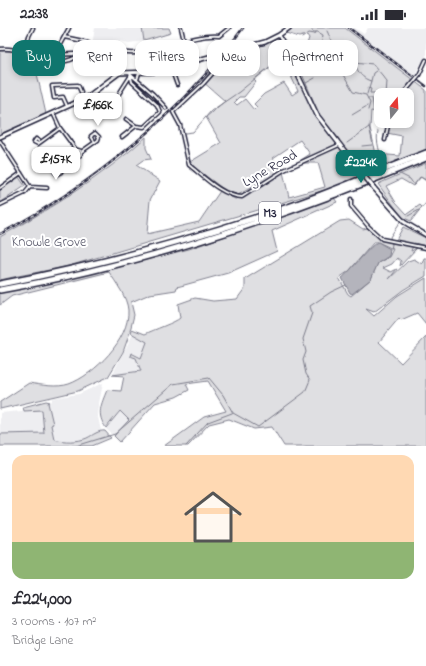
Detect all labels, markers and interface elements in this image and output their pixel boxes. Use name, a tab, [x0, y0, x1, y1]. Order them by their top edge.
text: 22:38	[20, 3, 48, 25]
chip: Buy	[12, 40, 65, 76]
chip: Rent	[73, 40, 127, 76]
chip: Filters	[135, 40, 199, 76]
chip: New	[207, 40, 260, 76]
chip: Apartment	[268, 40, 358, 76]
north arrow	[374, 88, 414, 128]
map controls	[374, 88, 414, 128]
pin: £166K	[70, 93, 126, 127]
text: £166K	[83, 96, 113, 115]
street label: Lyne Road	[239, 145, 302, 194]
pin: £157K	[28, 147, 84, 181]
text: £157K	[40, 150, 72, 169]
pin: £224K	[333, 150, 389, 184]
text: £224K	[345, 153, 377, 172]
road number: M3	[259, 202, 281, 224]
park label: Knowle Grove	[12, 232, 87, 253]
icon: home	[177, 481, 249, 553]
text: £224,000	[12, 587, 72, 612]
text: 3 rooms · 107 m²	[12, 612, 96, 631]
text: Bridge Lane	[12, 631, 73, 650]

